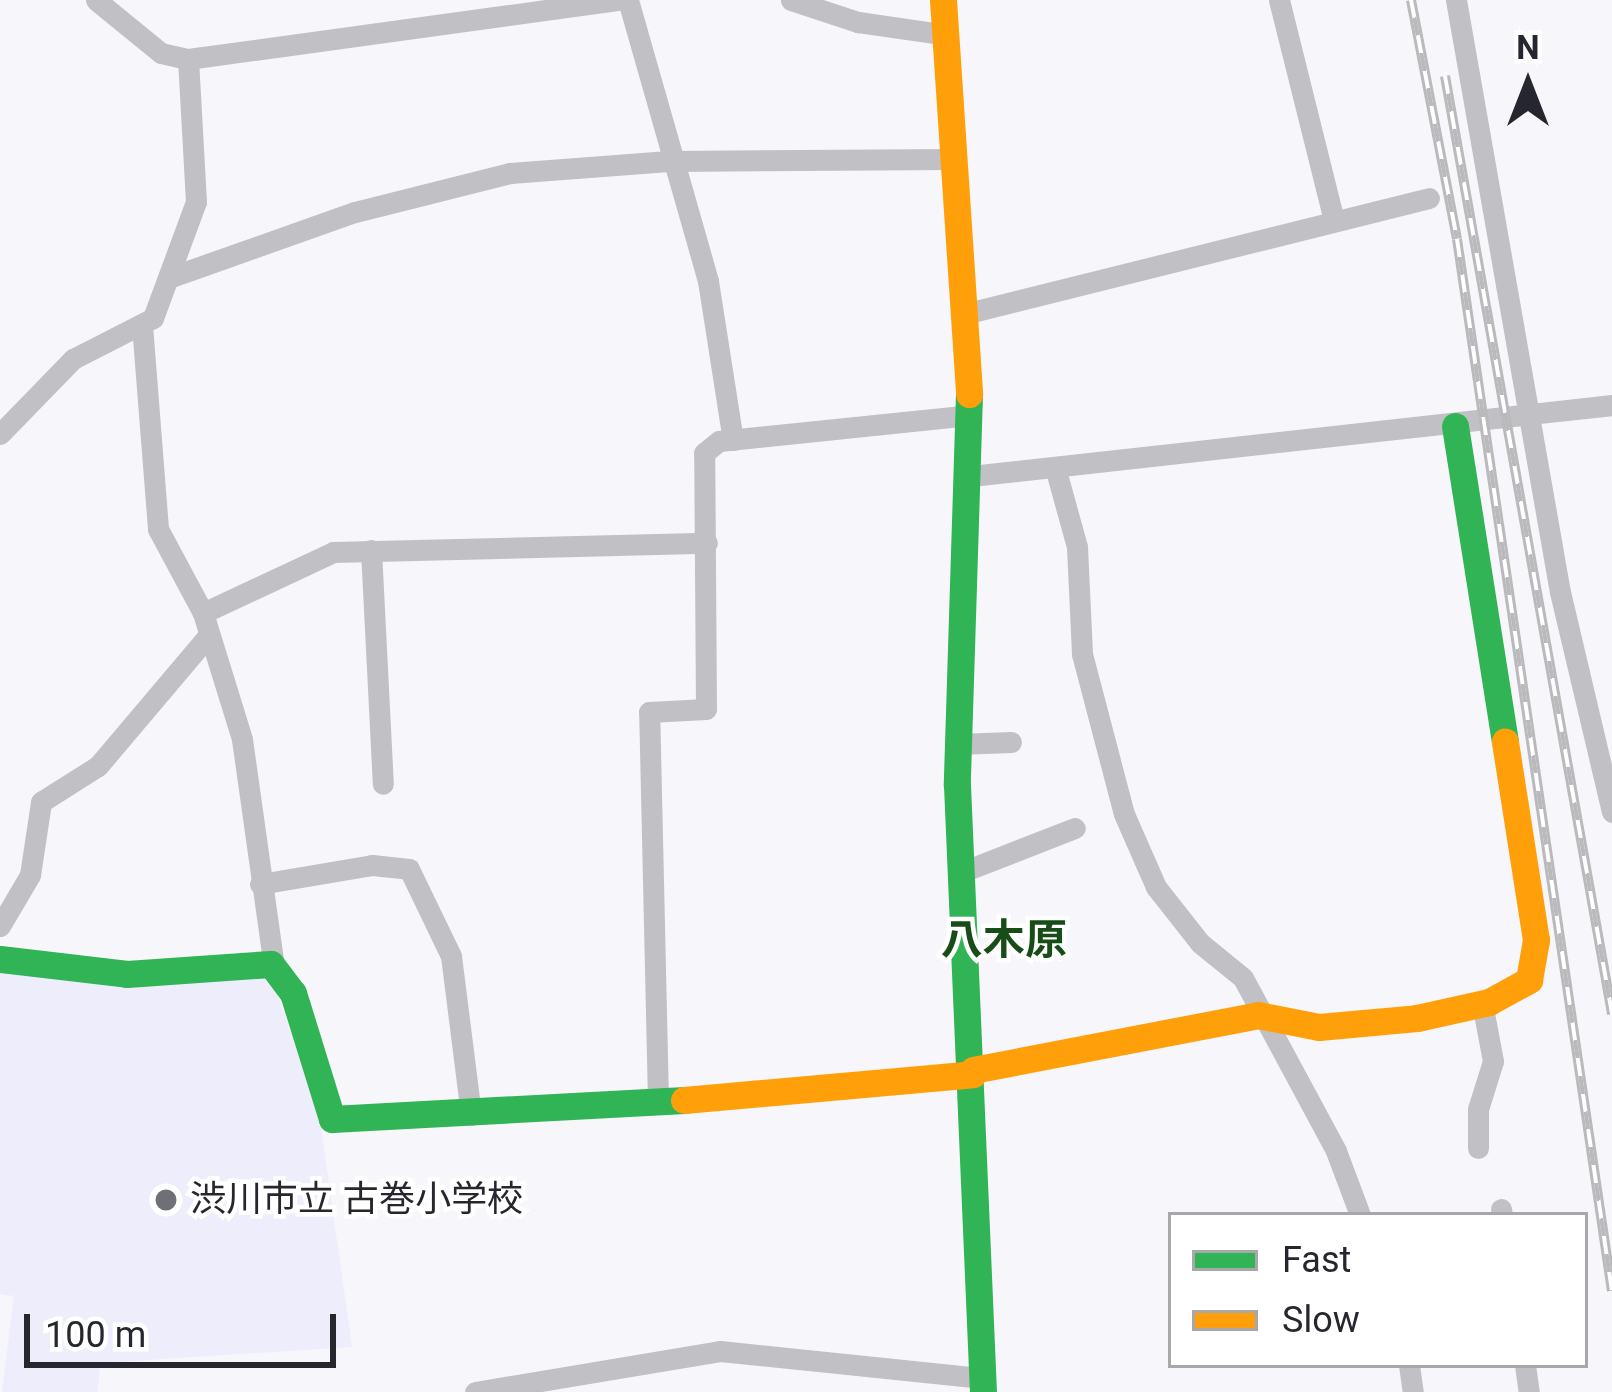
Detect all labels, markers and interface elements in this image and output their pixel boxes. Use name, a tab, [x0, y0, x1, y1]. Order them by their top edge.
north arrow	[1468, 24, 1588, 144]
text: N	[1516, 28, 1540, 67]
district label: 八木原	[941, 915, 1067, 965]
place label: 渋川市立 古巻小学校	[190, 1178, 523, 1222]
marker: 渋川市立 古巻小学校	[153, 1187, 179, 1213]
legend	[1168, 1212, 1588, 1368]
text: Fast	[1282, 1239, 1351, 1281]
scale bar	[30, 1290, 342, 1364]
text: Slow	[1282, 1299, 1360, 1341]
text: 100 m	[45, 1314, 146, 1356]

